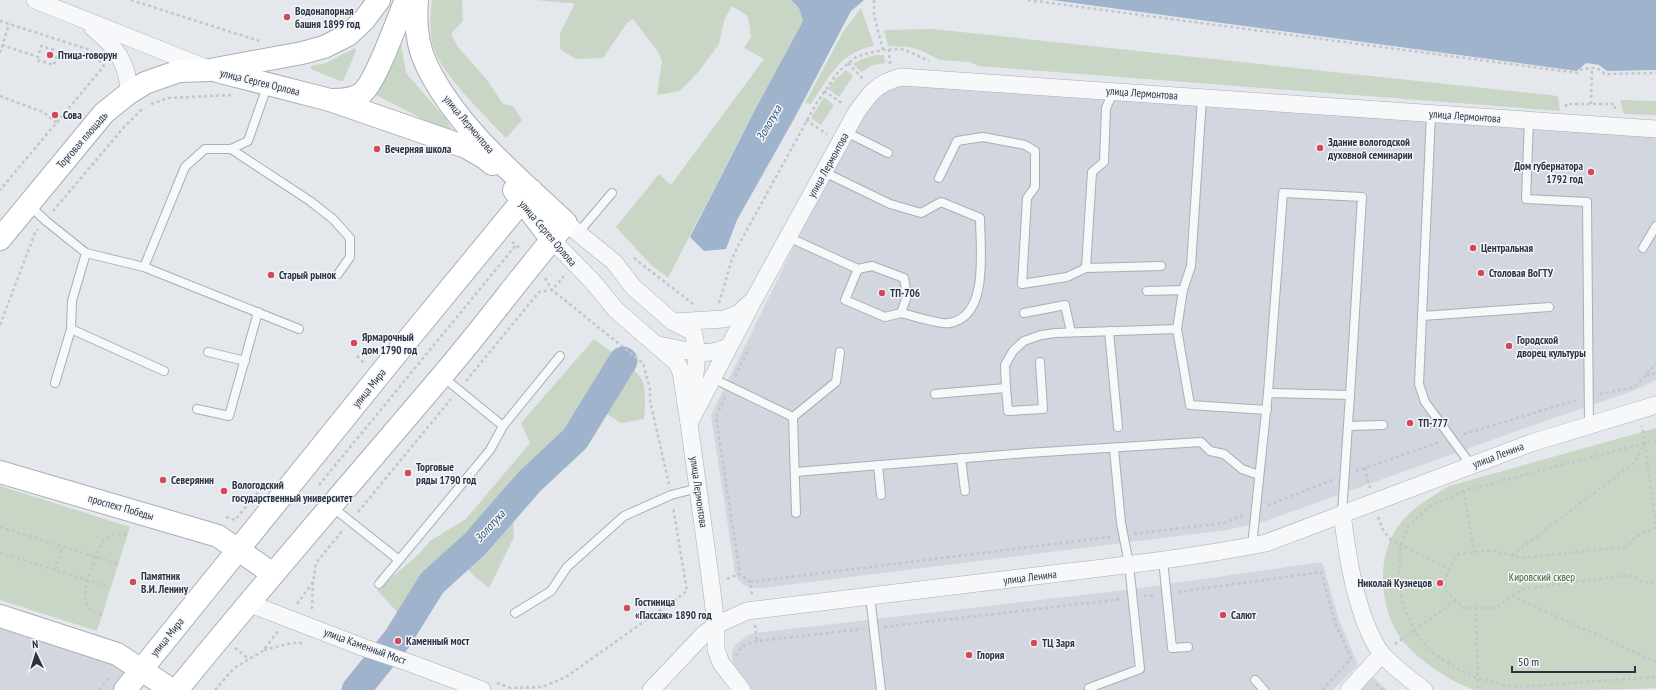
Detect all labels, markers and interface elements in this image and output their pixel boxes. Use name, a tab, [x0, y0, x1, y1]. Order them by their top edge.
place label: Водонапорная башня 1899 год	[295, 4, 361, 31]
marker: Водонапорная башня 1899 год	[282, 12, 292, 22]
place label: Птица-говорун	[58, 48, 117, 62]
marker: Птица-говорун	[45, 50, 55, 60]
street label: улица Сергея Орлова	[218, 65, 302, 99]
street label: улица Лермонтова	[1106, 84, 1178, 102]
street label: улица Лермонтова	[441, 92, 497, 156]
water label: Золотуха	[752, 101, 785, 143]
street label: улица Лермонтова	[1429, 107, 1501, 125]
place label: Сова	[63, 108, 82, 122]
street label: Торговая площадь	[54, 109, 110, 171]
marker: Сова	[50, 110, 60, 120]
street label: улица Лермонтова	[804, 130, 852, 200]
place label: Здание вологодской духовной семинарии	[1327, 135, 1413, 162]
place label: Вечерняя школа	[385, 142, 452, 156]
marker: Здание вологодской духовной семинарии	[1315, 143, 1325, 153]
marker: Вечерняя школа	[372, 144, 382, 154]
place label: Дом губернатора 1792 год	[1514, 159, 1584, 186]
marker: Дом губернатора 1792 год	[1586, 167, 1596, 177]
street label: улица Сергея Орлова	[516, 197, 580, 269]
place label: Центральная	[1481, 241, 1534, 255]
marker: Центральная	[1468, 243, 1478, 253]
place label: Столовая ВоГТУ	[1489, 266, 1554, 280]
place label: Старый рынок	[279, 268, 337, 282]
marker: Столовая ВоГТУ	[1476, 268, 1486, 278]
marker: Старый рынок	[266, 270, 276, 280]
place label: ТП-706	[890, 286, 920, 300]
marker: ТП-706	[877, 288, 887, 298]
place label: Ярмарочный дом 1790 год	[361, 330, 418, 357]
place label: Городской дворец культуры	[1516, 333, 1586, 360]
marker: Ярмарочный дом 1790 год	[349, 338, 359, 348]
marker: Городской дворец культуры	[1504, 341, 1514, 351]
street label: улица Мира	[349, 366, 389, 410]
place label: ТП-777	[1418, 416, 1448, 430]
marker: ТП-777	[1405, 418, 1415, 428]
street label: улица Ленина	[1470, 439, 1526, 471]
street label: улица Лермонтова	[687, 455, 711, 529]
place label: Торговые ряды 1790 год	[416, 460, 477, 487]
marker: Торговые ряды 1790 год	[403, 468, 413, 478]
place label: Северянин	[171, 473, 214, 487]
marker: Северянин	[158, 475, 168, 485]
place label: Вологодский государственный университет	[232, 478, 353, 505]
marker: Вологодский государственный университет	[219, 486, 229, 496]
street label: проспект Победы	[87, 491, 156, 523]
water label: Золотуха	[471, 505, 509, 545]
street label: улица Ленина	[1002, 567, 1058, 587]
place label: Памятник В.И. Ленину	[141, 569, 189, 596]
park label: Кировский сквер	[1509, 570, 1575, 584]
place label: Николай Кузнецов	[1357, 576, 1432, 590]
marker: Памятник В.И. Ленину	[128, 577, 138, 587]
marker: Николай Кузнецов	[1435, 578, 1445, 588]
place label: Гостиница «Пассаж» 1890 год	[635, 595, 712, 622]
marker: Гостиница «Пассаж» 1890 год	[622, 603, 632, 613]
place label: Салют	[1231, 608, 1256, 622]
marker: Салют	[1218, 610, 1228, 620]
street label: улица Мира	[147, 615, 187, 659]
street label: улица Каменный Мост	[322, 625, 409, 668]
north arrow	[16, 634, 56, 674]
place label: Каменный мост	[406, 634, 469, 648]
marker: Каменный мост	[393, 636, 403, 646]
place label: ТЦ Заря	[1042, 636, 1075, 650]
text: N	[32, 637, 39, 651]
marker: ТЦ Заря	[1029, 638, 1039, 648]
place label: Глория	[977, 648, 1005, 662]
scale bar	[1512, 648, 1635, 674]
marker: Глория	[964, 650, 974, 660]
text: 50 m	[1518, 654, 1539, 669]

